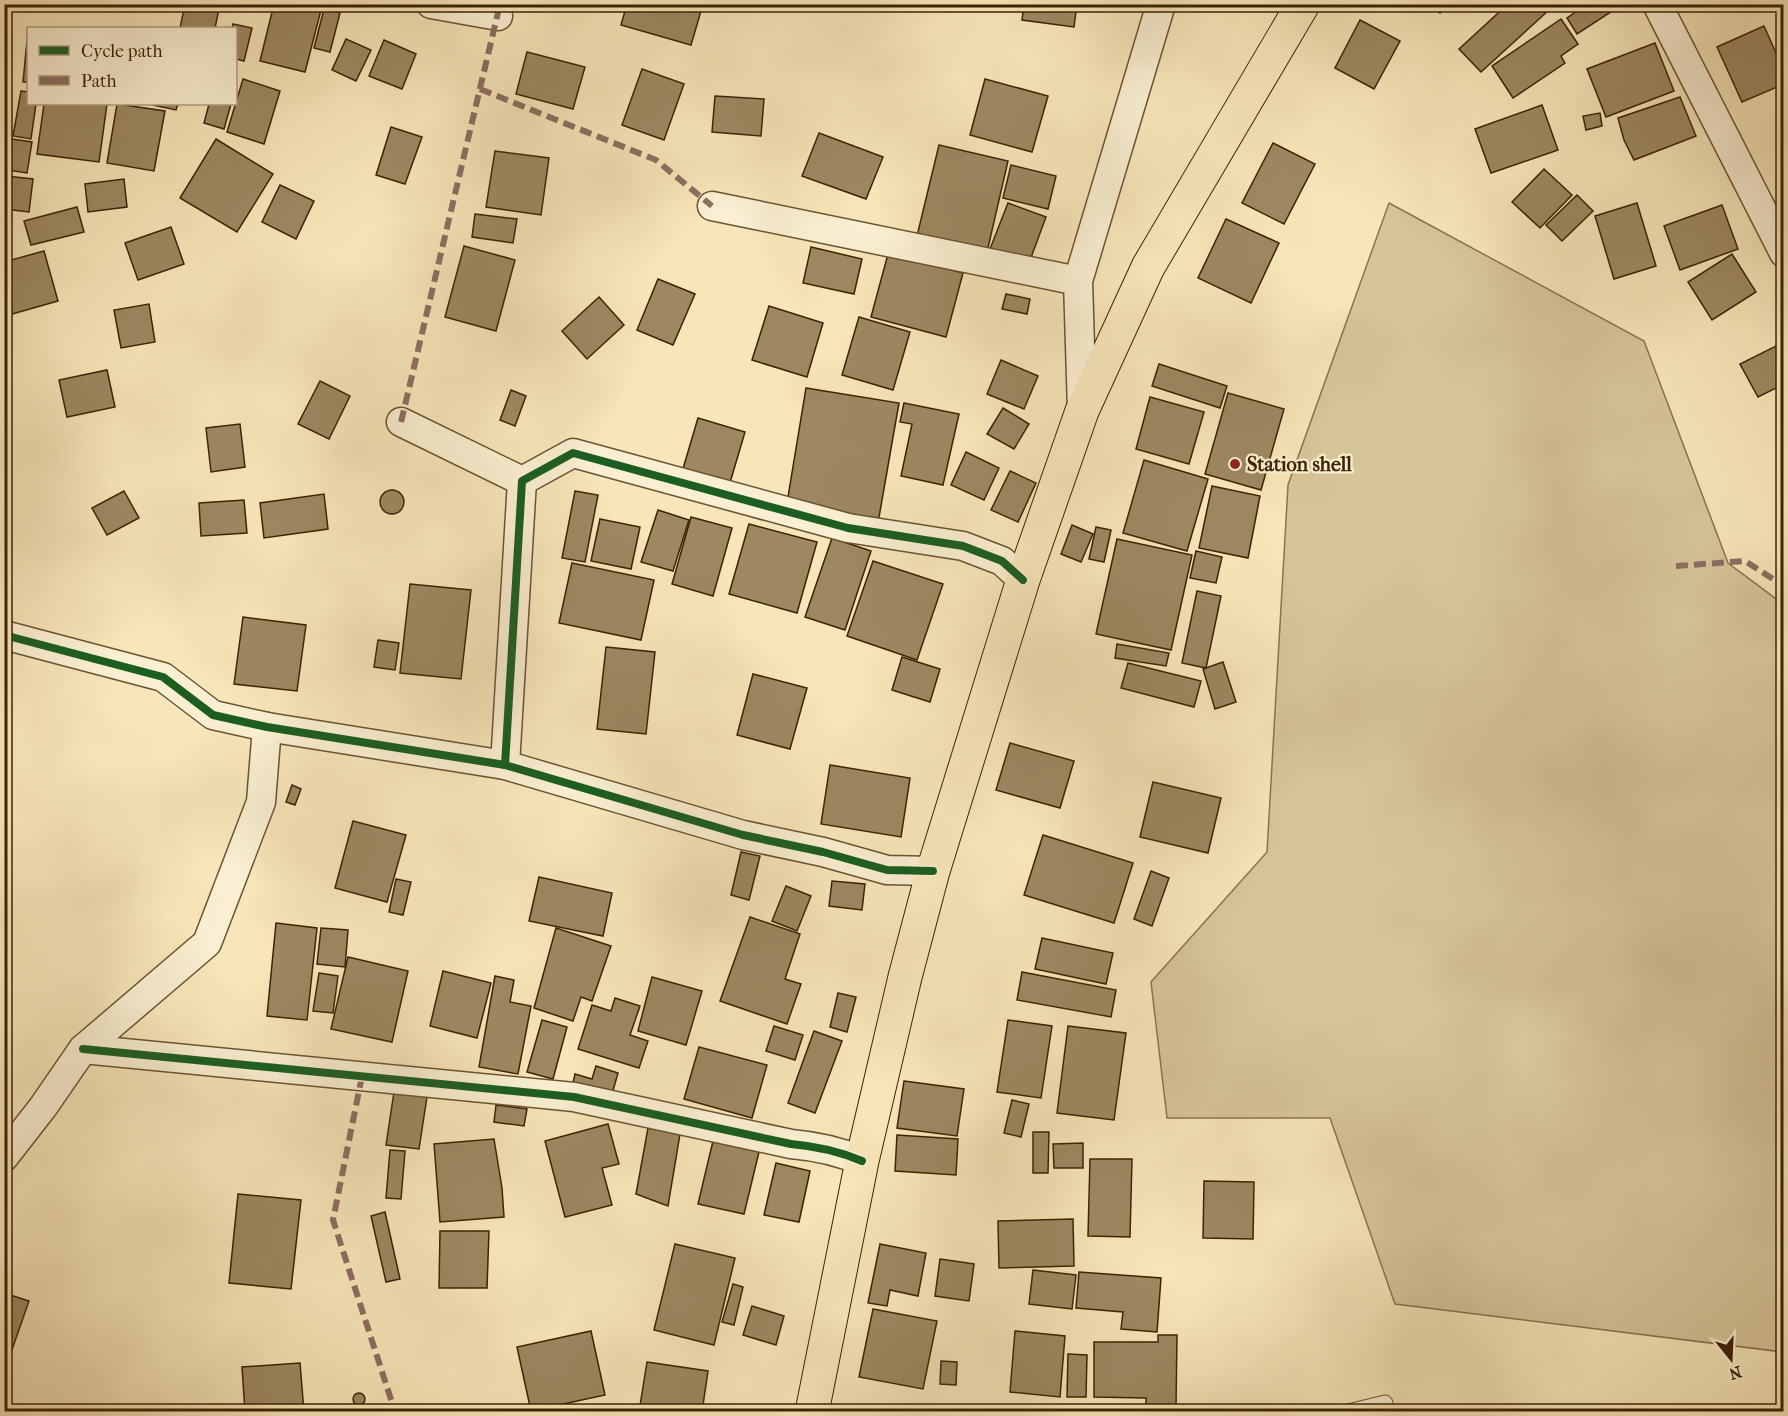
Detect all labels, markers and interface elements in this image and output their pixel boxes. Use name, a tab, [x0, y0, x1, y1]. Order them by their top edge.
legend	[27, 27, 237, 105]
text: Cycle path	[81, 41, 162, 62]
text: Path	[81, 71, 117, 92]
place label: Station shell	[1247, 453, 1352, 476]
marker: Station shell	[1228, 457, 1242, 471]
north arrow	[1701, 1329, 1761, 1389]
text: N	[1726, 1362, 1744, 1384]

